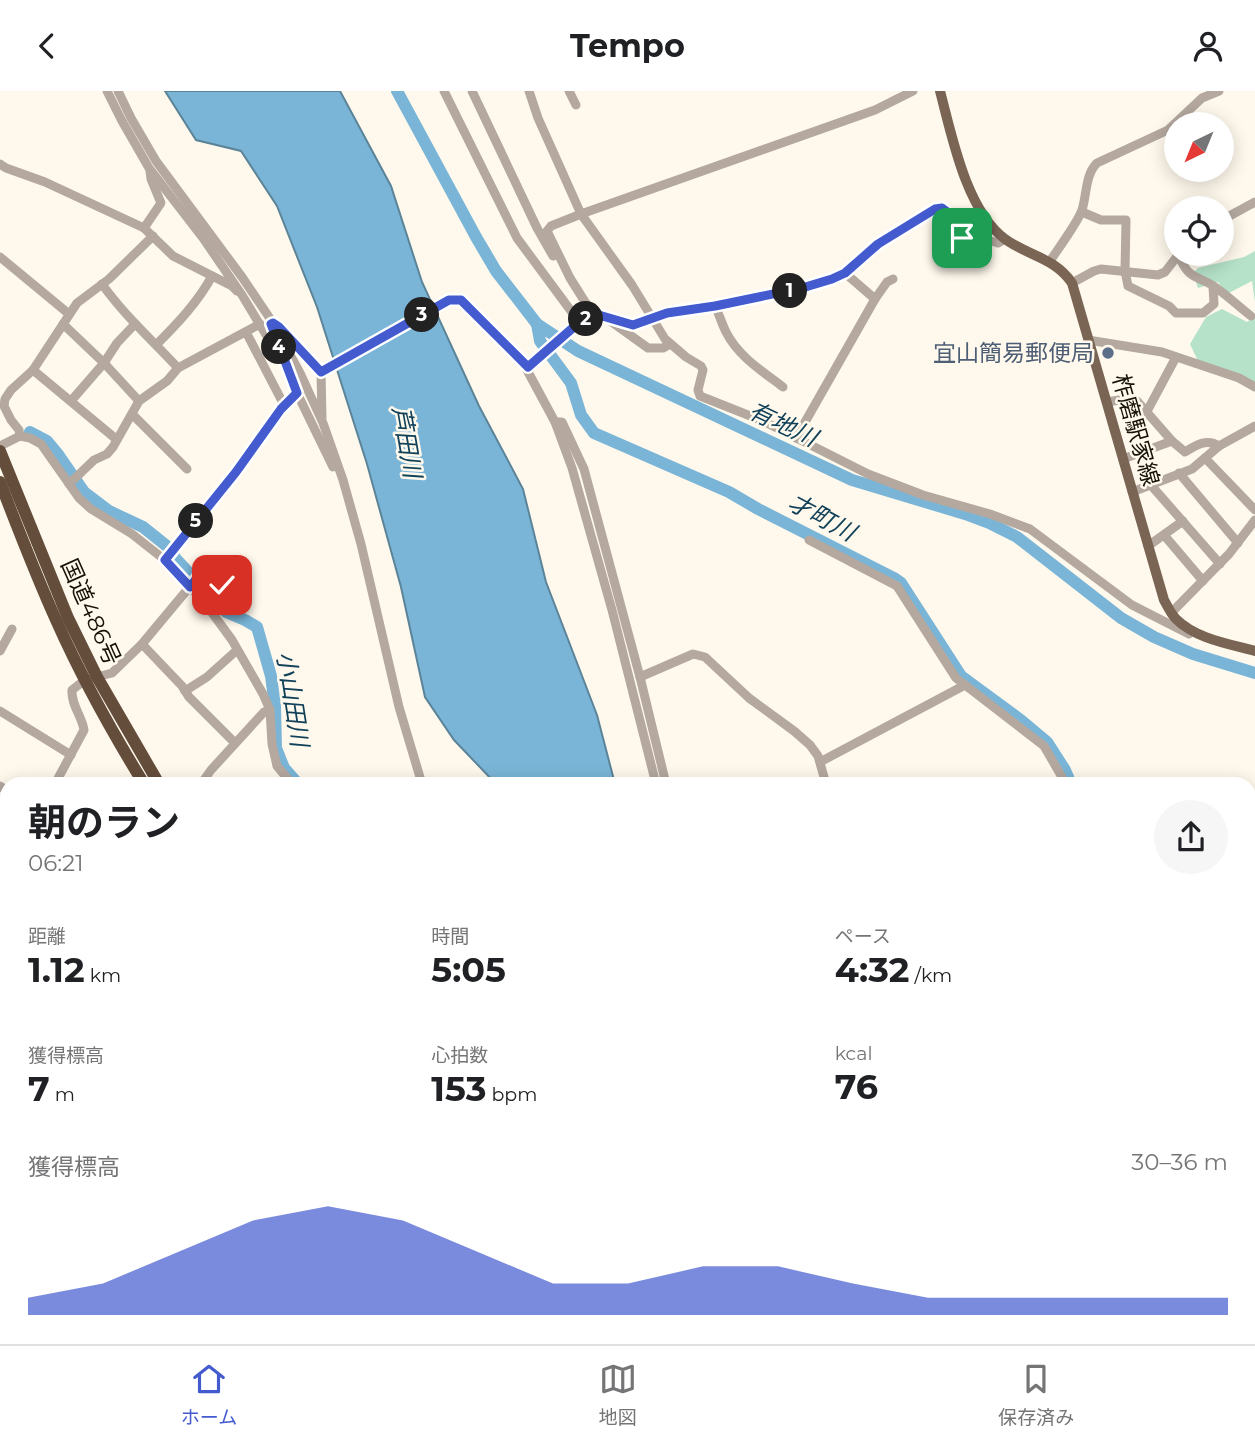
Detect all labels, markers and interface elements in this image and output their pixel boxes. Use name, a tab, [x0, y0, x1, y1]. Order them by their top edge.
text: Tempo	[570, 26, 685, 65]
icon: back	[28, 27, 66, 65]
icon: person	[1189, 27, 1227, 65]
north arrow	[1164, 112, 1234, 182]
map controls	[1164, 112, 1234, 266]
button: locate	[1164, 196, 1234, 266]
pin	[932, 208, 992, 268]
icon: arrive	[943, 219, 981, 257]
pin: 1	[772, 273, 808, 309]
text: 1	[786, 279, 793, 302]
pin: 3	[404, 297, 440, 333]
pin: 2	[568, 301, 604, 337]
text: 3	[416, 303, 427, 326]
text: 2	[580, 307, 591, 330]
pin: 4	[262, 329, 296, 365]
text: 4	[272, 335, 285, 358]
place label: 宜山簡易郵便局	[933, 339, 1094, 367]
marker: 宜山簡易郵便局	[1100, 345, 1116, 361]
street label: 柞磨駅家線	[1107, 371, 1165, 489]
water label: 有地川	[744, 396, 824, 454]
water label: 芦田川	[386, 404, 428, 483]
water label: 才町川	[783, 487, 863, 548]
pin: 5	[178, 503, 214, 539]
text: 5	[190, 509, 201, 532]
street label: 国道486号	[55, 555, 127, 669]
pin	[192, 555, 252, 615]
icon: check	[203, 566, 241, 604]
water label: 小山田川	[271, 649, 315, 752]
text: 朝のラン	[28, 799, 180, 846]
button: share	[1154, 800, 1228, 874]
text: 06:21	[28, 849, 83, 877]
text: 距離	[28, 925, 66, 948]
text: 時間	[431, 925, 469, 948]
text: ペース	[835, 925, 891, 948]
text: 1.12	[28, 948, 85, 991]
text: 5:05	[431, 948, 506, 991]
text: 4:32	[835, 948, 909, 991]
text: km	[85, 964, 121, 987]
text: /km	[909, 964, 952, 987]
text: kcal	[835, 1042, 873, 1065]
text: 獲得標高	[28, 1044, 104, 1067]
text: 心拍数	[431, 1044, 488, 1067]
text: 76	[835, 1065, 878, 1108]
text: 7	[28, 1067, 50, 1110]
text: 153	[431, 1067, 486, 1110]
text: m	[50, 1083, 75, 1106]
text: bpm	[486, 1083, 537, 1106]
text: 30–36 m	[1131, 1148, 1228, 1176]
text: 獲得標高	[28, 1153, 120, 1181]
tab: ホーム	[181, 1360, 237, 1429]
tab: 地図	[599, 1360, 637, 1429]
tab: 保存済み	[998, 1360, 1074, 1429]

